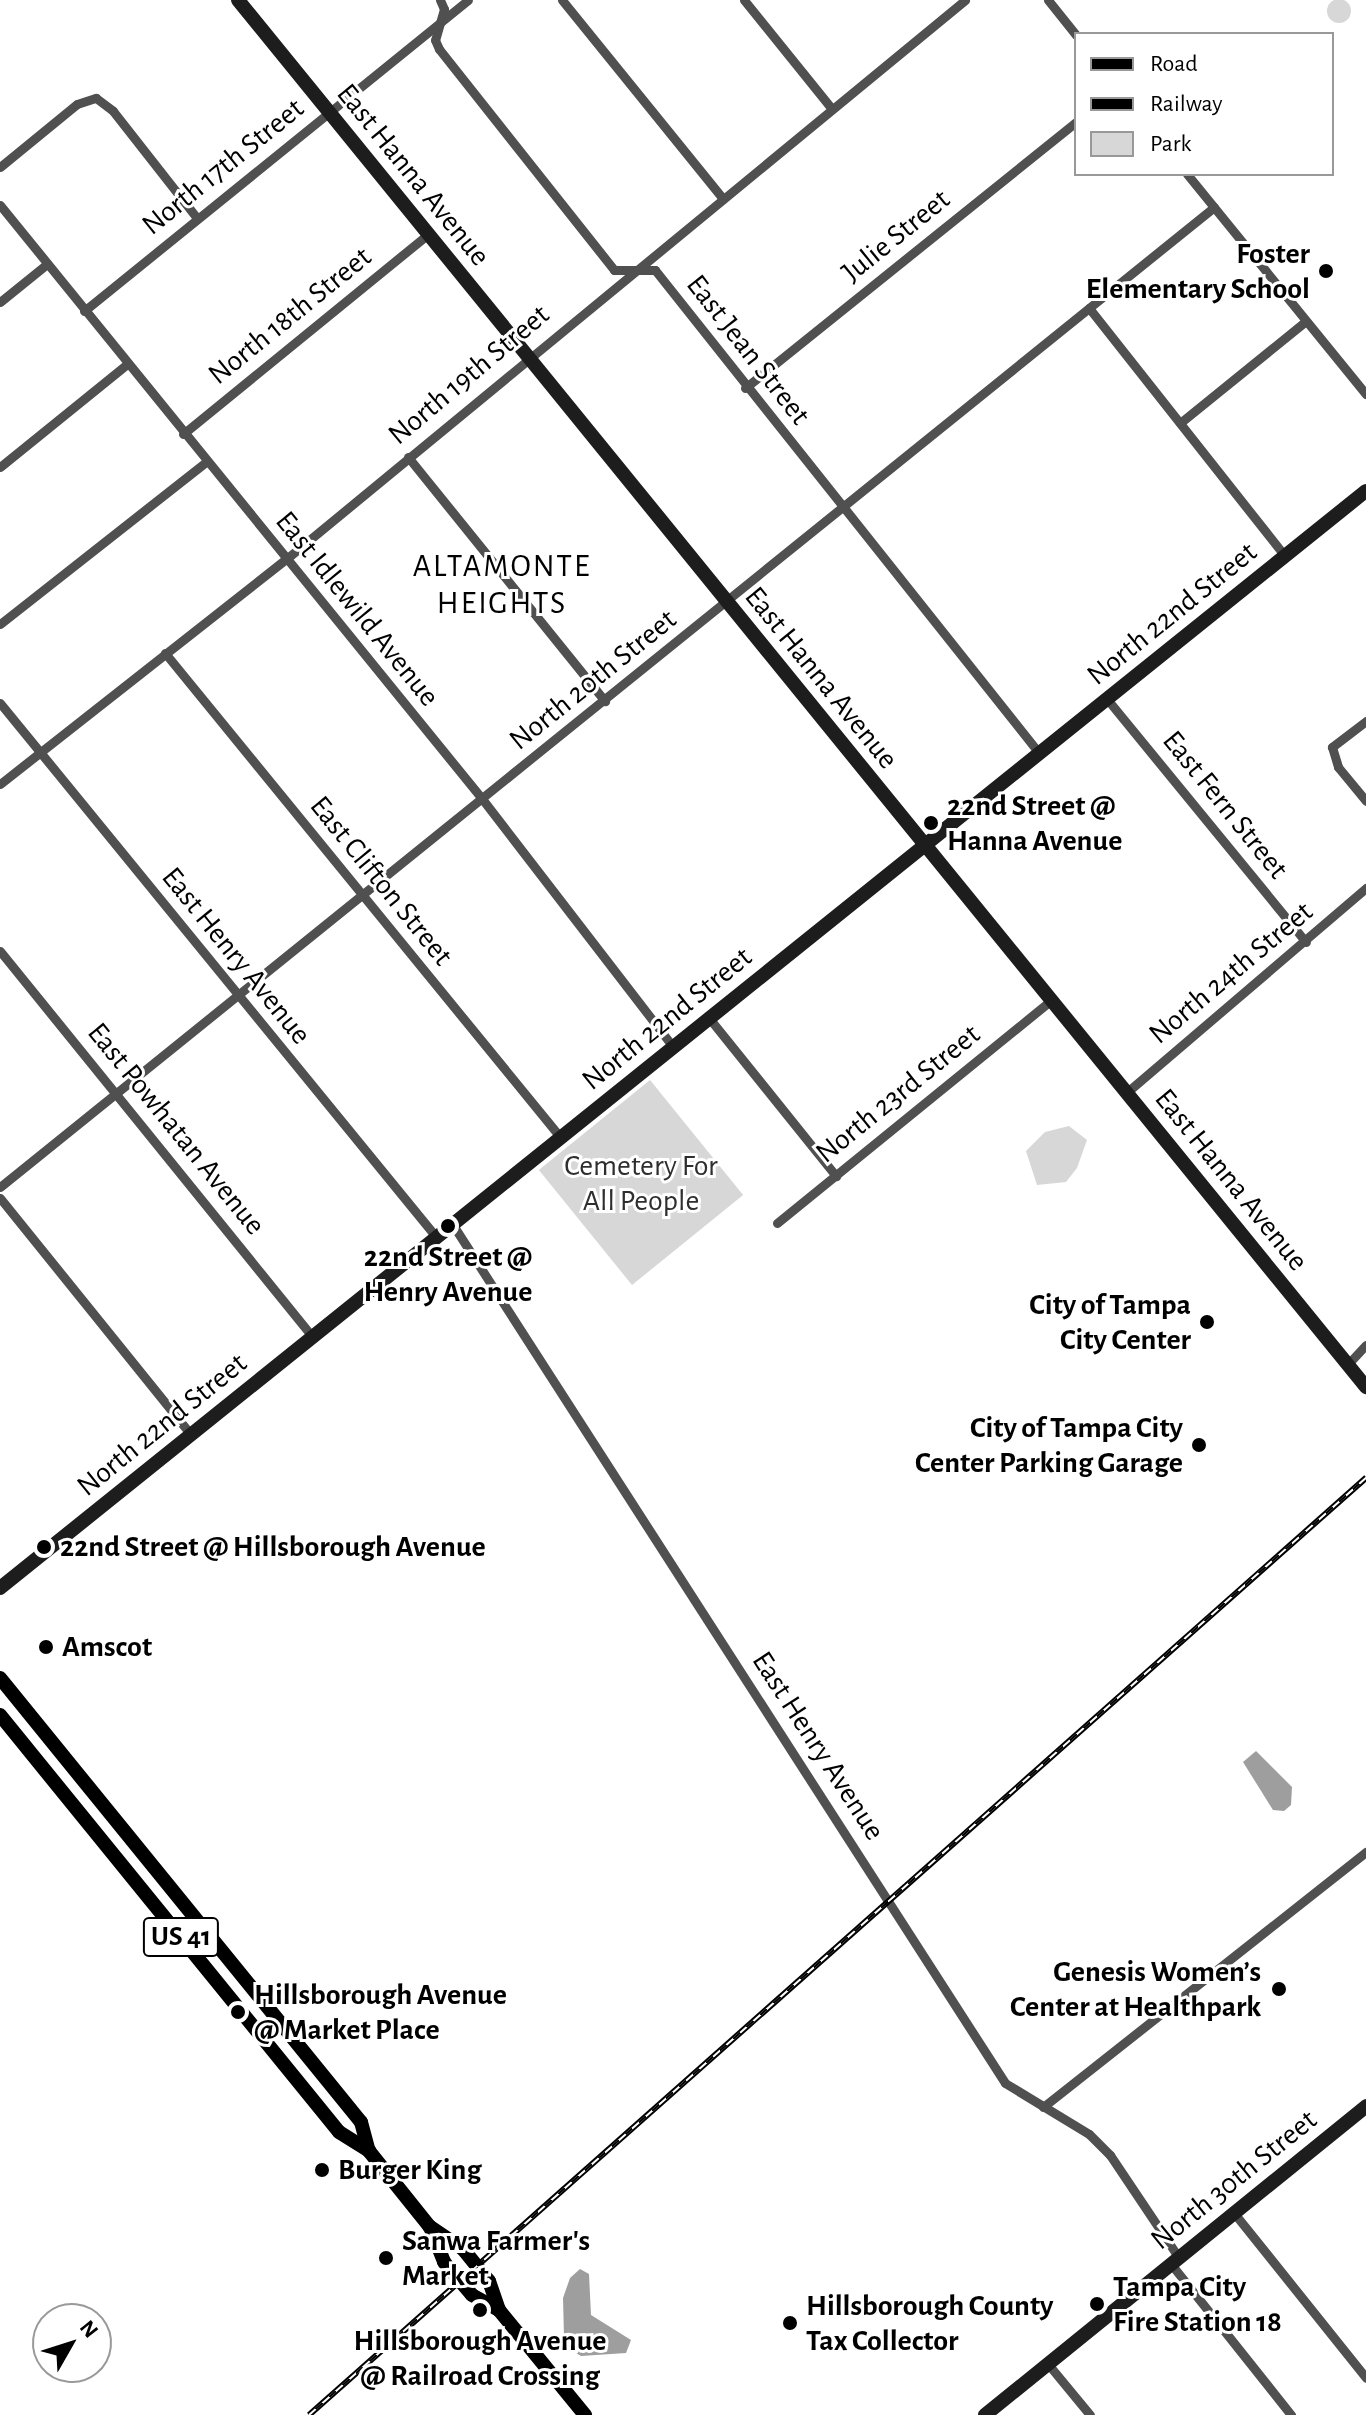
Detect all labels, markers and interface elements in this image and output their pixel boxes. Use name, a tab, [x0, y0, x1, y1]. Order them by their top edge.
legend	[1074, 32, 1334, 176]
text: Road	[1150, 52, 1198, 76]
street label: East Hanna Avenue	[329, 77, 497, 273]
street label: North 17th Street	[135, 91, 311, 243]
text: Railway	[1150, 92, 1222, 116]
text: Park	[1150, 132, 1191, 156]
street label: Julie Street	[835, 182, 957, 290]
place label: Foster Elementary School	[1086, 236, 1310, 306]
street label: North 18th Street	[201, 239, 379, 393]
marker: Foster Elementary School	[1317, 262, 1335, 280]
street label: East Jean Street	[678, 268, 818, 432]
street label: North 19th Street	[381, 297, 557, 453]
street label: East Idlewild Avenue	[267, 504, 447, 714]
street label: North 22nd Street	[1080, 535, 1264, 693]
district label: ALTAMONTE HEIGHTS	[413, 548, 591, 623]
street label: East Hanna Avenue	[737, 580, 905, 776]
street label: North 20th Street	[502, 602, 684, 758]
street label: East Fern Street	[1154, 724, 1296, 886]
place label: 22nd Street @ Hanna Avenue	[947, 788, 1122, 858]
street label: East Clifton Street	[302, 789, 460, 973]
marker: 22nd Street @ Hanna Avenue	[922, 814, 940, 832]
street label: East Henry Avenue	[154, 860, 318, 1052]
street label: North 24th Street	[1142, 894, 1320, 1052]
street label: North 22nd Street	[575, 940, 759, 1098]
street label: East Powhatan Avenue	[79, 1016, 273, 1242]
street label: North 23rd Street	[809, 1017, 987, 1171]
street label: East Hanna Avenue	[1147, 1082, 1315, 1278]
park label: Cemetery For All People	[564, 1148, 718, 1218]
marker: 22nd Street @ Henry Avenue	[439, 1217, 457, 1235]
place label: 22nd Street @ Henry Avenue	[364, 1239, 532, 1310]
place label: City of Tampa City Center	[1029, 1287, 1191, 1358]
marker: City of Tampa City Center	[1198, 1313, 1216, 1331]
street label: North 22nd Street	[70, 1346, 254, 1504]
place label: City of Tampa City Center Parking Garage	[915, 1410, 1183, 1480]
marker: City of Tampa City Center Parking Garage	[1190, 1436, 1208, 1454]
place label: 22nd Street @ Hillsborough Avenue	[60, 1529, 486, 1565]
marker: 22nd Street @ Hillsborough Avenue	[35, 1538, 53, 1556]
place label: Amscot	[62, 1629, 152, 1665]
marker: Amscot	[37, 1638, 55, 1656]
street label: East Henry Avenue	[744, 1645, 892, 1847]
road number: US 41	[141, 1913, 221, 1961]
place label: Genesis Women’s Center at Healthpark	[1010, 1954, 1261, 2024]
place label: Hillsborough Avenue @ Market Place	[254, 1977, 507, 2048]
marker: Genesis Women’s Center at Healthpark	[1268, 1978, 1290, 2000]
marker: Hillsborough Avenue @ Market Place	[229, 2003, 247, 2021]
street label: North 30th Street	[1144, 2102, 1324, 2258]
place label: Burger King	[338, 2152, 481, 2188]
marker: Burger King	[313, 2161, 331, 2179]
place label: Sanwa Farmer's Market	[402, 2223, 590, 2294]
marker: Sanwa Farmer's Market	[377, 2249, 395, 2267]
place label: Tampa City Fire Station 18	[1113, 2269, 1282, 2340]
place label: Hillsborough County Tax Collector	[806, 2288, 1054, 2358]
marker: Tampa City Fire Station 18	[1088, 2295, 1106, 2313]
marker: Hillsborough Avenue @ Railroad Crossing	[471, 2301, 489, 2319]
north arrow	[32, 2303, 112, 2383]
marker: Hillsborough County Tax Collector	[781, 2314, 799, 2332]
text: N	[76, 2316, 102, 2342]
place label: Hillsborough Avenue @ Railroad Crossing	[354, 2323, 606, 2394]

